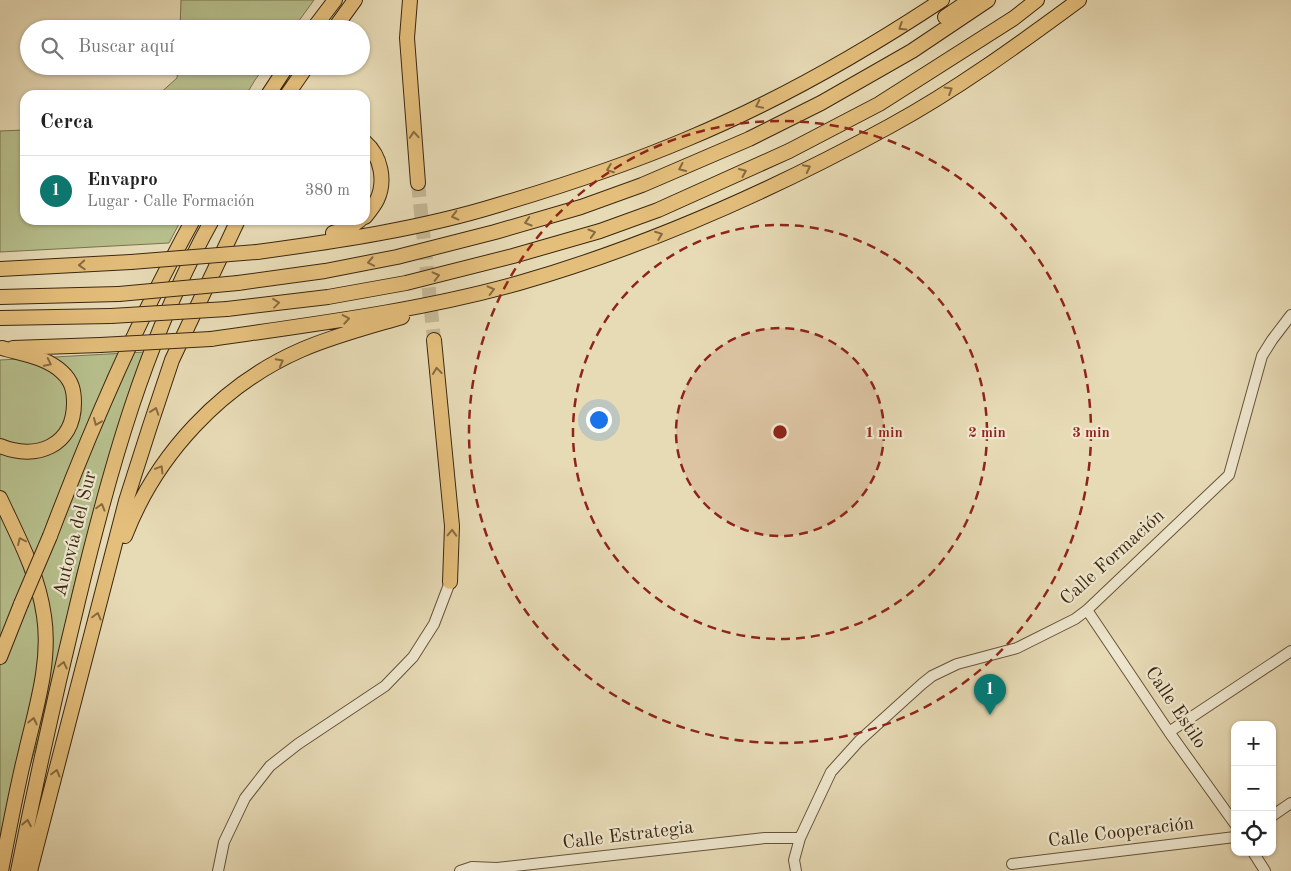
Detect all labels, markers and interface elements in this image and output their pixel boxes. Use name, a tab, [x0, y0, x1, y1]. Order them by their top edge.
search box	[20, 20, 370, 75]
one-way arrow	[898, 20, 907, 30]
icon: search	[38, 34, 66, 62]
text: Buscar aquí	[78, 38, 174, 57]
one-way arrow	[944, 87, 953, 97]
one-way arrow	[756, 99, 765, 109]
text: Cerca	[40, 112, 93, 133]
one-way arrow	[409, 130, 420, 138]
one-way arrow	[678, 162, 687, 173]
one-way arrow	[606, 163, 615, 173]
one-way arrow	[802, 164, 811, 174]
one-way arrow	[738, 167, 747, 178]
text: Envapro	[87, 171, 158, 190]
text: 1	[51, 183, 61, 199]
text: 380 m	[305, 183, 350, 199]
text: Lugar · Calle Formación	[87, 194, 255, 210]
one-way arrow	[450, 210, 459, 221]
one-way arrow	[524, 216, 533, 227]
one-way arrow	[588, 229, 596, 239]
one-way arrow	[654, 231, 663, 241]
one-way arrow	[367, 256, 375, 266]
one-way arrow	[78, 259, 86, 270]
one-way arrow	[431, 271, 440, 282]
one-way arrow	[486, 285, 495, 296]
one-way arrow	[272, 298, 280, 309]
one-way arrow	[342, 315, 350, 325]
one-way arrow	[43, 357, 52, 368]
one-way arrow	[274, 358, 283, 368]
one-way arrow	[432, 367, 443, 375]
one-way arrow	[149, 407, 159, 416]
your location	[586, 407, 612, 433]
one-way arrow	[92, 417, 103, 426]
centre of rings	[771, 423, 789, 441]
text: 1 min	[865, 426, 903, 441]
text: 2 min	[968, 426, 1006, 441]
text: 3 min	[1072, 426, 1110, 441]
one-way arrow	[153, 465, 163, 474]
street label: Autovía del Sur	[51, 469, 101, 599]
one-way arrow	[95, 503, 105, 511]
street label: Calle Formación	[1057, 507, 1169, 609]
one-way arrow	[447, 529, 457, 536]
one-way arrow	[17, 537, 27, 546]
one-way arrow	[91, 612, 101, 620]
one-way arrow	[57, 660, 67, 669]
street label: Calle Estilo	[1141, 664, 1209, 752]
pin: 1	[974, 674, 1006, 715]
one-way arrow	[27, 716, 38, 725]
map controls	[1231, 721, 1276, 856]
button: +	[1231, 721, 1276, 766]
button: −	[1231, 766, 1276, 811]
one-way arrow	[50, 769, 61, 777]
button: locate	[1231, 811, 1276, 856]
street label: Calle Cooperación	[1047, 815, 1195, 851]
street label: Calle Estrategia	[561, 818, 695, 853]
one-way arrow	[21, 819, 32, 828]

